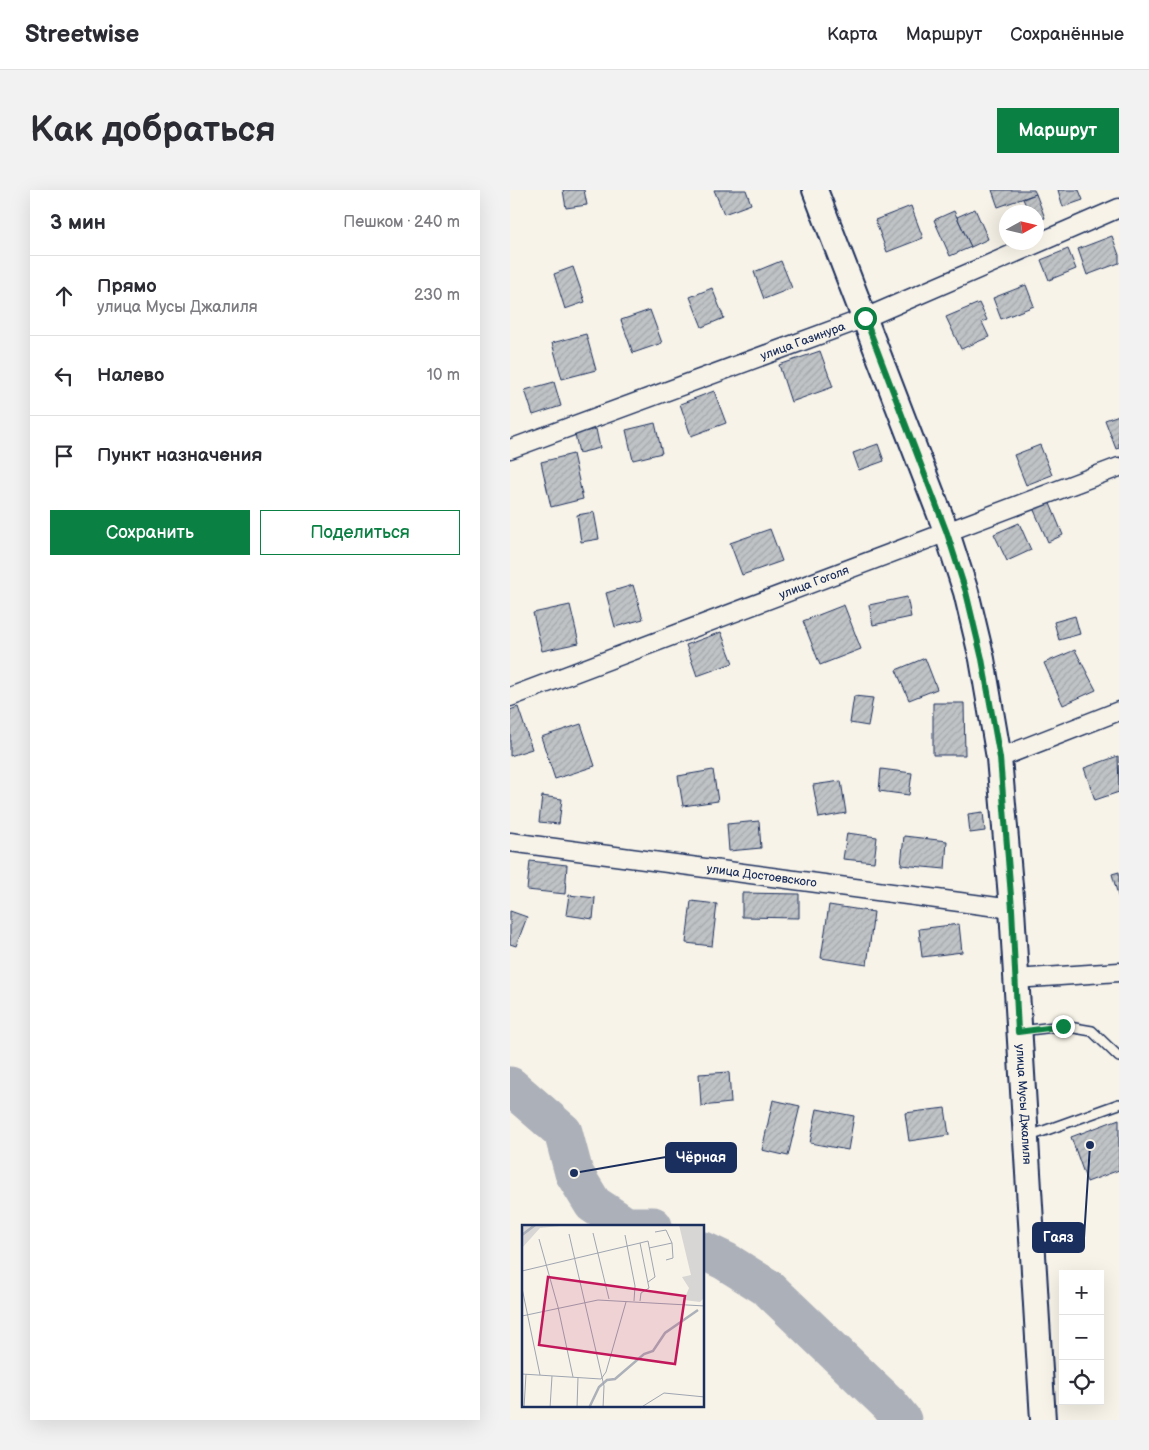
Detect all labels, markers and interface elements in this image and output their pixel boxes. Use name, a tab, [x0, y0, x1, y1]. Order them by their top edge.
text: Streetwise	[25, 20, 139, 49]
text: Карта	[827, 24, 878, 45]
text: Маршрут	[906, 24, 982, 45]
text: Сохранённые	[1010, 24, 1124, 45]
button: Маршрут	[997, 108, 1119, 153]
text: Как добраться	[30, 109, 276, 152]
north arrow	[999, 205, 1044, 250]
text: 3 мин	[50, 210, 106, 235]
text: Пешком · 240 m	[343, 213, 460, 232]
text: Прямо	[97, 275, 157, 298]
icon: ahead	[50, 282, 78, 310]
text: 230 m	[414, 286, 460, 305]
text: улица Мусы Джалиля	[97, 298, 258, 317]
route start	[854, 307, 877, 330]
street label: улица Газинура	[759, 319, 847, 364]
icon: left	[50, 362, 78, 390]
text: Налево	[97, 364, 164, 387]
text: 10 m	[427, 366, 460, 385]
icon: arrive	[50, 442, 78, 470]
text: Пункт назначения	[97, 444, 262, 467]
button: Сохранить	[50, 510, 250, 555]
button: Поделиться	[260, 510, 460, 555]
street label: улица Гоголя	[777, 563, 852, 603]
street label: улица Достоевского	[706, 861, 818, 891]
route end	[1052, 1015, 1075, 1038]
street label: улица Мусы Джалиля	[1012, 1044, 1035, 1165]
callout: Чёрная	[666, 1143, 736, 1172]
text: Чёрная	[676, 1149, 726, 1166]
callout: Гаяз	[1033, 1223, 1084, 1252]
inset map	[522, 1225, 705, 1408]
text: Гаяз	[1043, 1229, 1074, 1246]
map controls	[1059, 1270, 1104, 1405]
button: +	[1059, 1270, 1104, 1315]
button: −	[1059, 1315, 1104, 1360]
button: locate	[1059, 1360, 1104, 1405]

